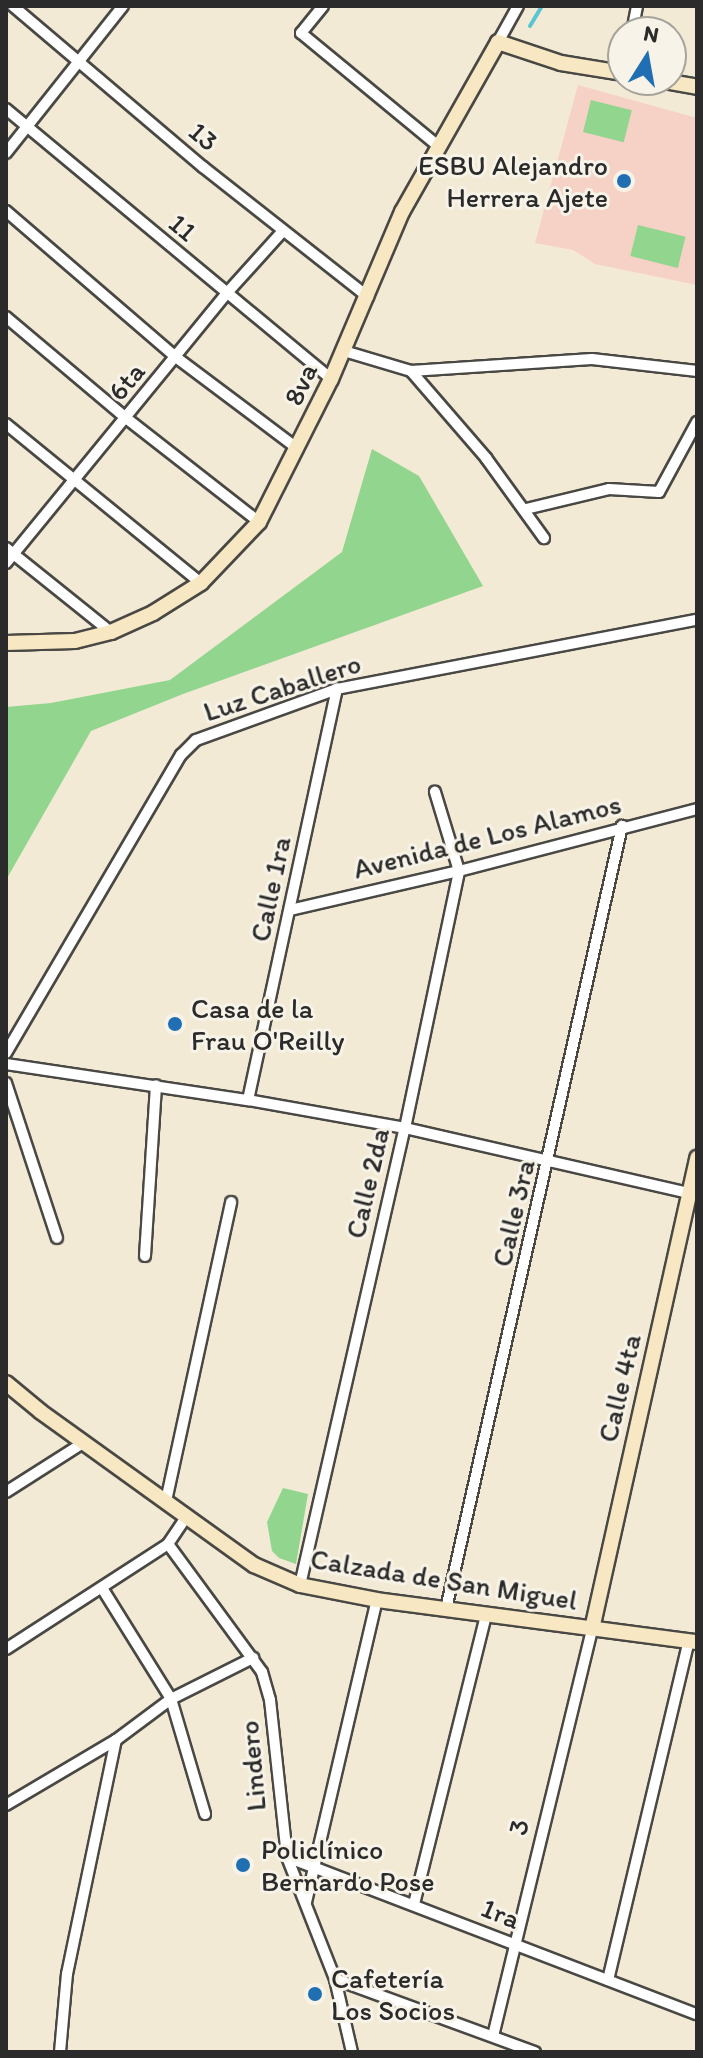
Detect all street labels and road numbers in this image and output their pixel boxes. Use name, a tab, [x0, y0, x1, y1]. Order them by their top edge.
street label: 13	[182, 114, 226, 158]
street label: 11	[162, 206, 204, 248]
street label: 6ta	[100, 355, 152, 407]
street label: 8va	[276, 358, 324, 410]
street label: Luz Caballero	[199, 646, 365, 728]
street label: Avenida de Los Alamos	[350, 787, 624, 885]
street label: Calle 1ra	[242, 833, 298, 945]
street label: Calle 2da	[338, 1124, 396, 1242]
street label: Calle 3ra	[484, 1156, 542, 1270]
street label: Calle 4ta	[590, 1331, 648, 1445]
street label: Calzada de San Miguel	[308, 1541, 580, 1617]
street label: Lindero	[231, 1719, 273, 1813]
street label: 3	[500, 1816, 536, 1838]
street label: 1ra	[477, 1890, 525, 1936]

